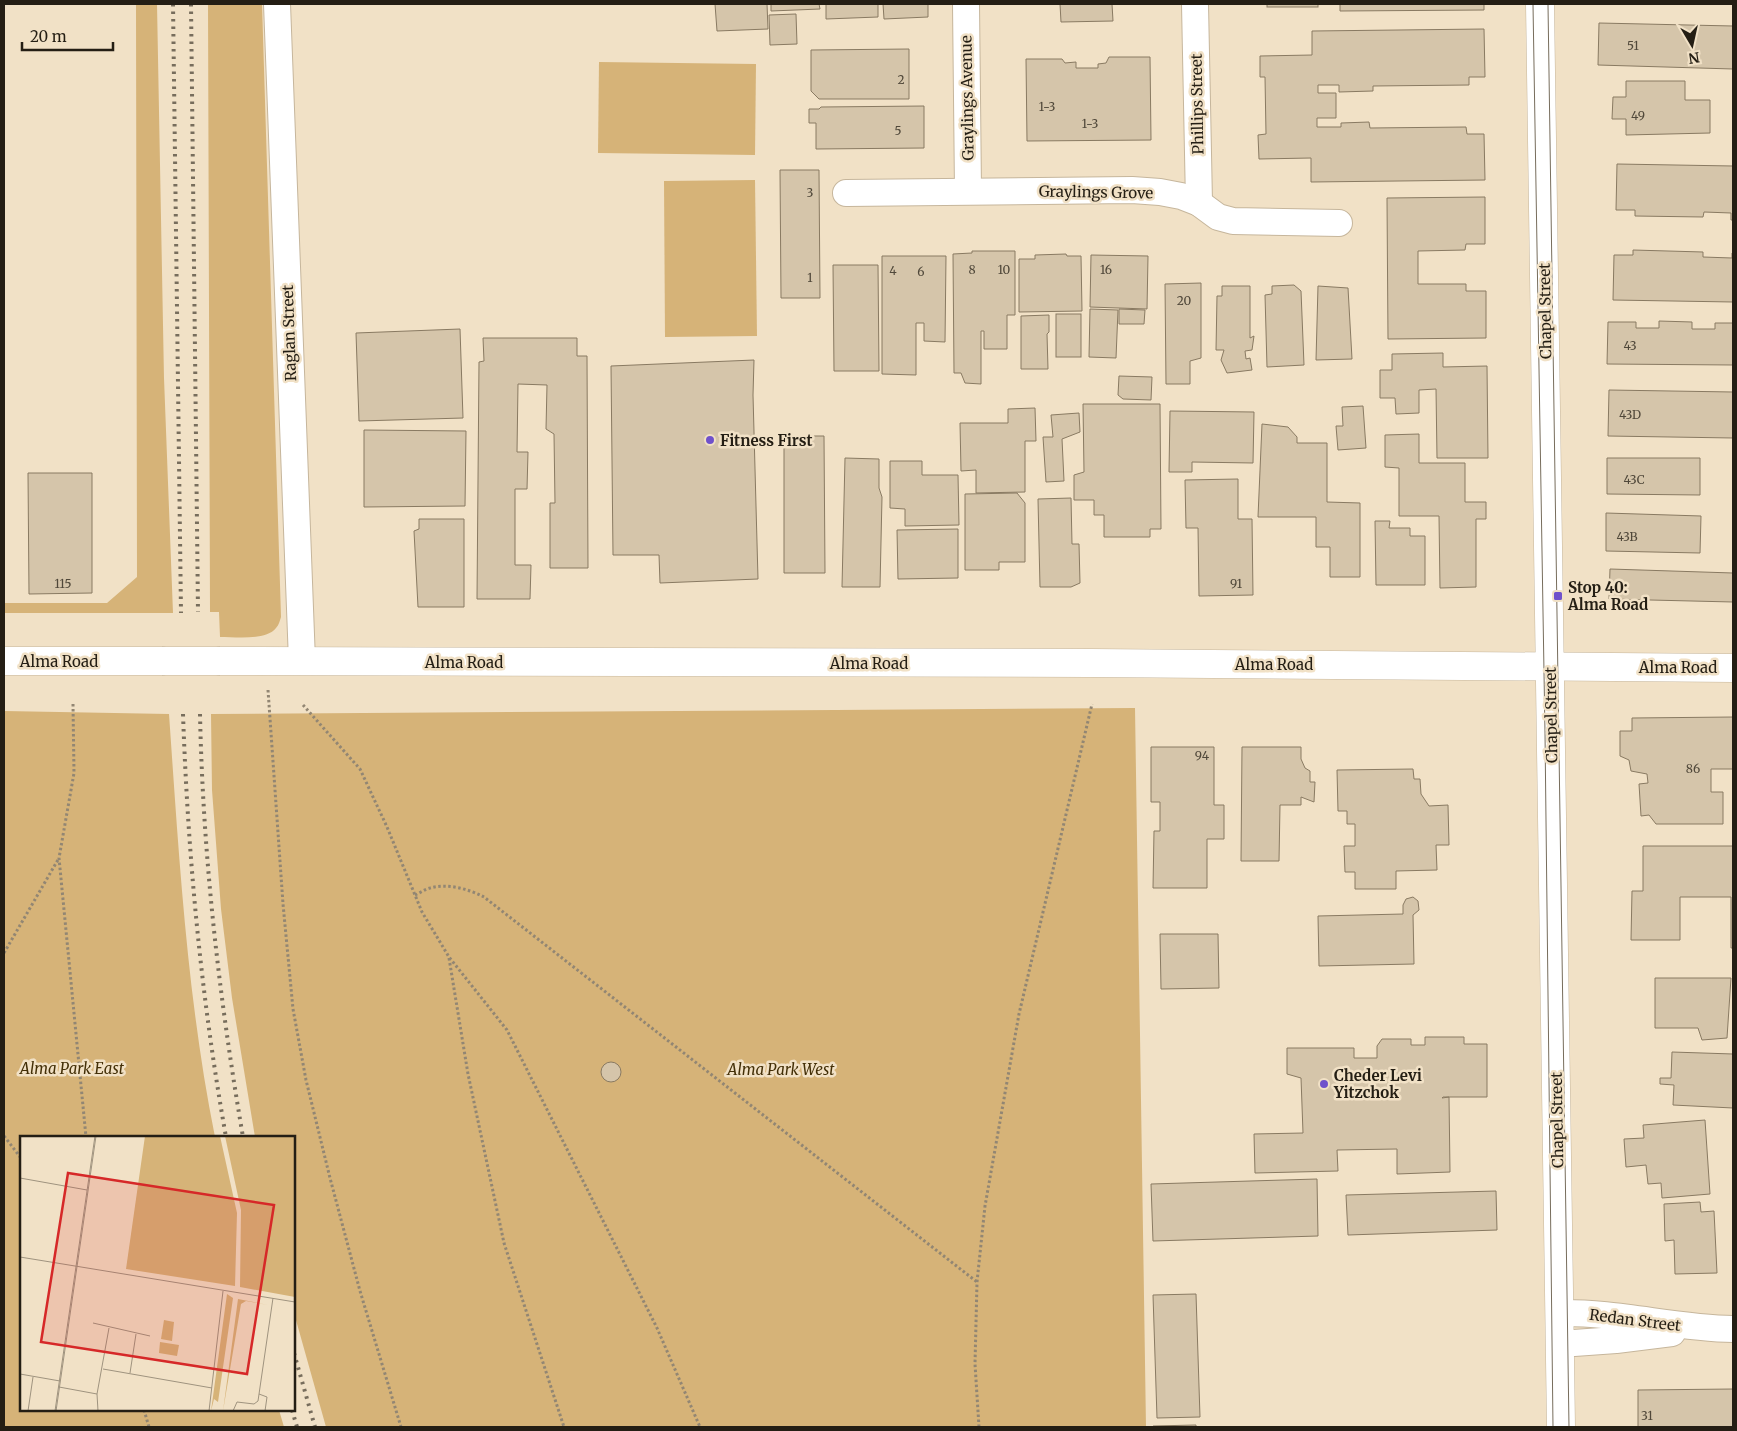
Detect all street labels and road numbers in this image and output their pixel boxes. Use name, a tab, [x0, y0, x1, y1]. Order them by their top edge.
street label: Graylings Avenue	[956, 35, 978, 161]
street label: Phillips Street	[1187, 53, 1207, 155]
street label: Graylings Grove	[1039, 182, 1154, 203]
street label: Chapel Street	[1535, 263, 1555, 359]
street label: Raglan Street	[278, 284, 300, 382]
street label: Alma Road	[19, 652, 98, 671]
street label: Alma Road	[424, 653, 503, 672]
street label: Alma Road	[829, 654, 908, 673]
street label: Alma Road	[1234, 655, 1313, 674]
street label: Alma Road	[1638, 658, 1717, 677]
street label: Chapel Street	[1541, 667, 1561, 763]
street label: Chapel Street	[1547, 1072, 1567, 1168]
street label: Redan Street	[1588, 1305, 1682, 1335]

